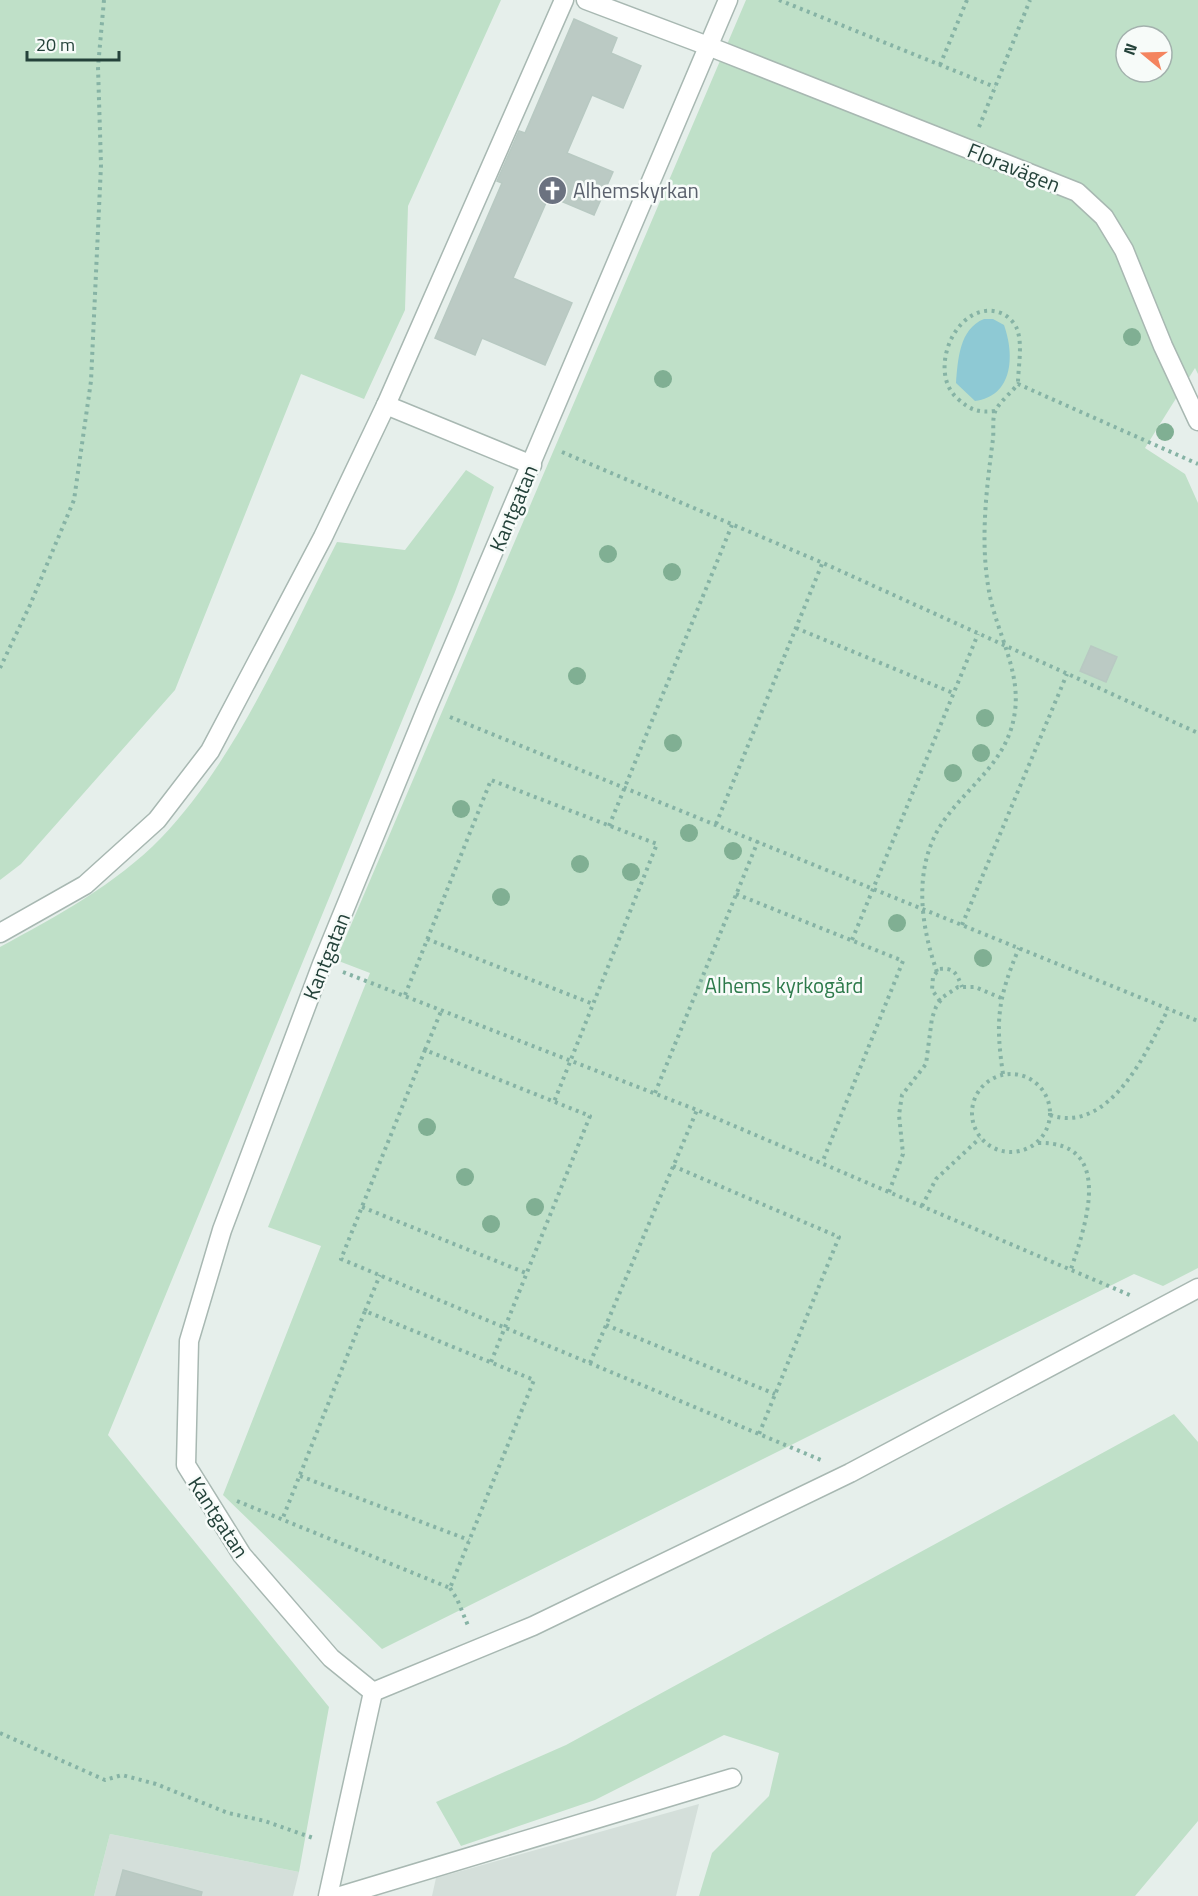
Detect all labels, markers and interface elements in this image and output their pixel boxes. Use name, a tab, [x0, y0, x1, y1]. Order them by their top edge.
scale bar	[27, 24, 118, 62]
north arrow	[1114, 24, 1174, 84]
text: 20 m	[36, 31, 75, 58]
text: N	[1117, 40, 1143, 58]
street label: Floravägen	[963, 134, 1065, 200]
church icon: Alhemskyrkan	[536, 174, 568, 206]
place label: Alhemskyrkan	[573, 174, 699, 206]
street label: Kantgatan	[480, 460, 546, 556]
street label: Kantgatan	[294, 908, 358, 1004]
park label: Alhems kyrkogård	[705, 969, 863, 1001]
street label: Kantgatan	[181, 1470, 257, 1564]

